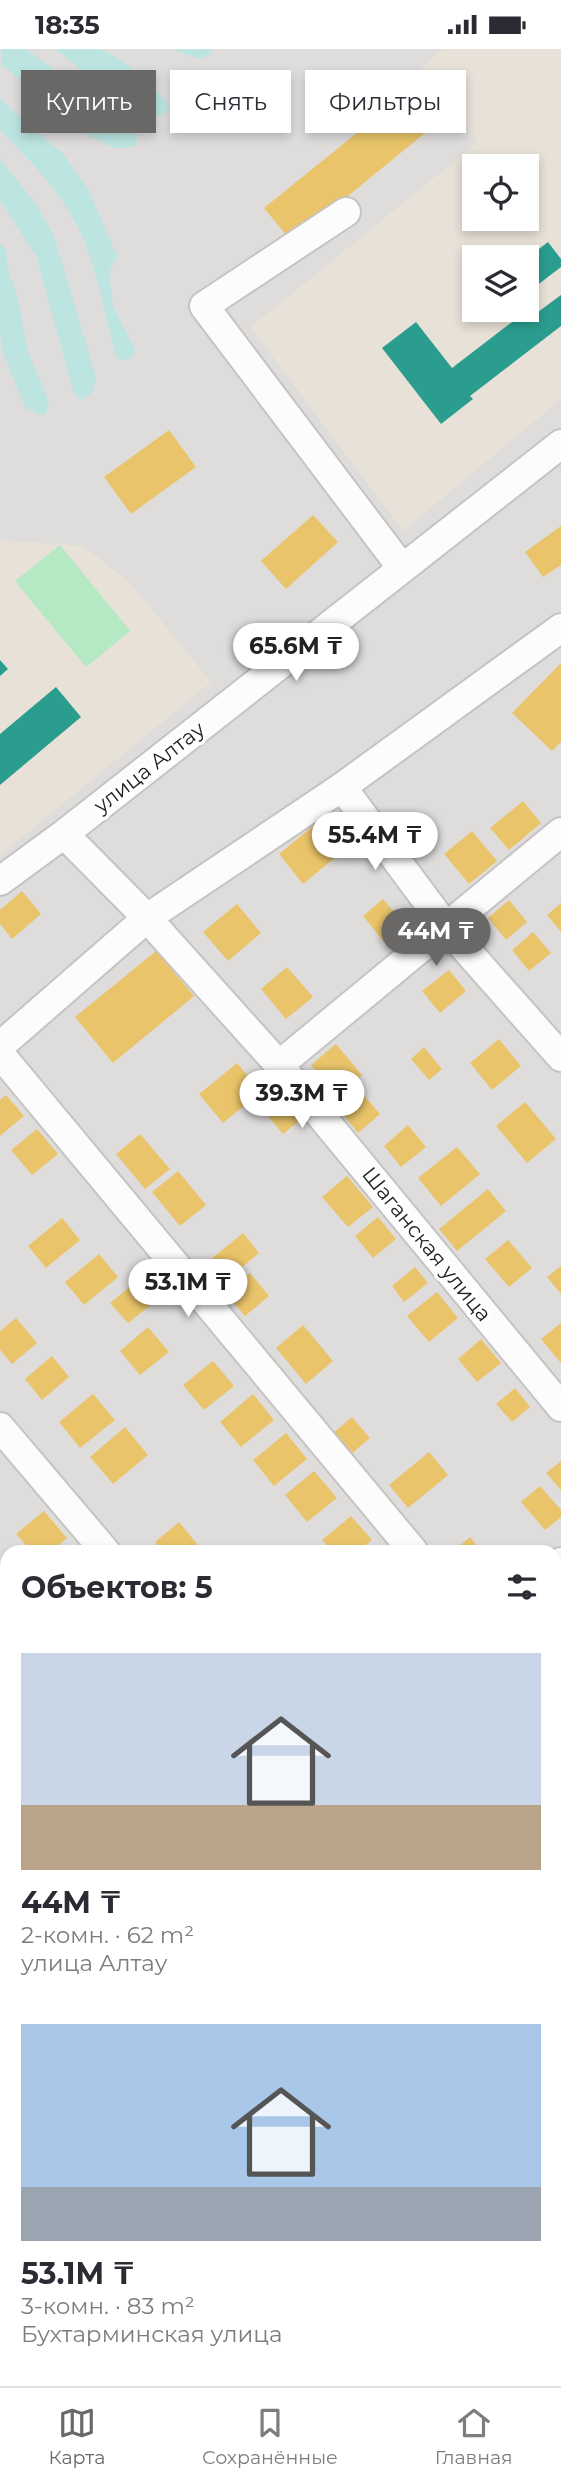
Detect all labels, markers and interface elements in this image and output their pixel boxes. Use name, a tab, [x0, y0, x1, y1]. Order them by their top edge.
text: 18:35	[35, 9, 100, 41]
chip: Купить	[21, 70, 156, 133]
chip: Снять	[170, 70, 291, 133]
chip: Фильтры	[305, 70, 466, 133]
map controls	[462, 154, 539, 322]
button: locate	[462, 154, 539, 231]
button: layers	[462, 245, 539, 322]
pin: 65.6M ₸	[231, 623, 361, 683]
text: 65.6M ₸	[249, 632, 343, 660]
street label: улица Алтау	[88, 716, 210, 819]
pin: 55.4M ₸	[310, 813, 440, 872]
text: 55.4M ₸	[328, 821, 422, 849]
pin: 44M ₸	[387, 909, 485, 968]
text: 44M ₸	[398, 917, 474, 945]
pin: 39.3M ₸	[237, 1070, 367, 1130]
text: 39.3M ₸	[255, 1079, 349, 1107]
street label: Шаганская улица	[357, 1162, 497, 1326]
pin: 53.1M ₸	[123, 1259, 253, 1319]
text: 53.1M ₸	[144, 1268, 232, 1296]
icon: filters	[503, 1568, 541, 1606]
text: Объектов: 5	[21, 1569, 213, 1606]
icon: home	[218, 1698, 344, 1824]
text: 44M ₸	[21, 1884, 121, 1921]
text: 2-комн. · 62 m²	[21, 1921, 194, 1949]
text: улица Алтау	[21, 1949, 168, 1977]
icon: home	[218, 2069, 344, 2195]
text: 53.1M ₸	[21, 2255, 135, 2292]
text: 3-комн. · 83 m²	[21, 2292, 195, 2320]
text: Бухтарминская улица	[21, 2320, 282, 2348]
tab: Карта	[48, 2404, 105, 2469]
tab: Сохранённые	[202, 2404, 338, 2469]
tab: Главная	[435, 2404, 513, 2469]

